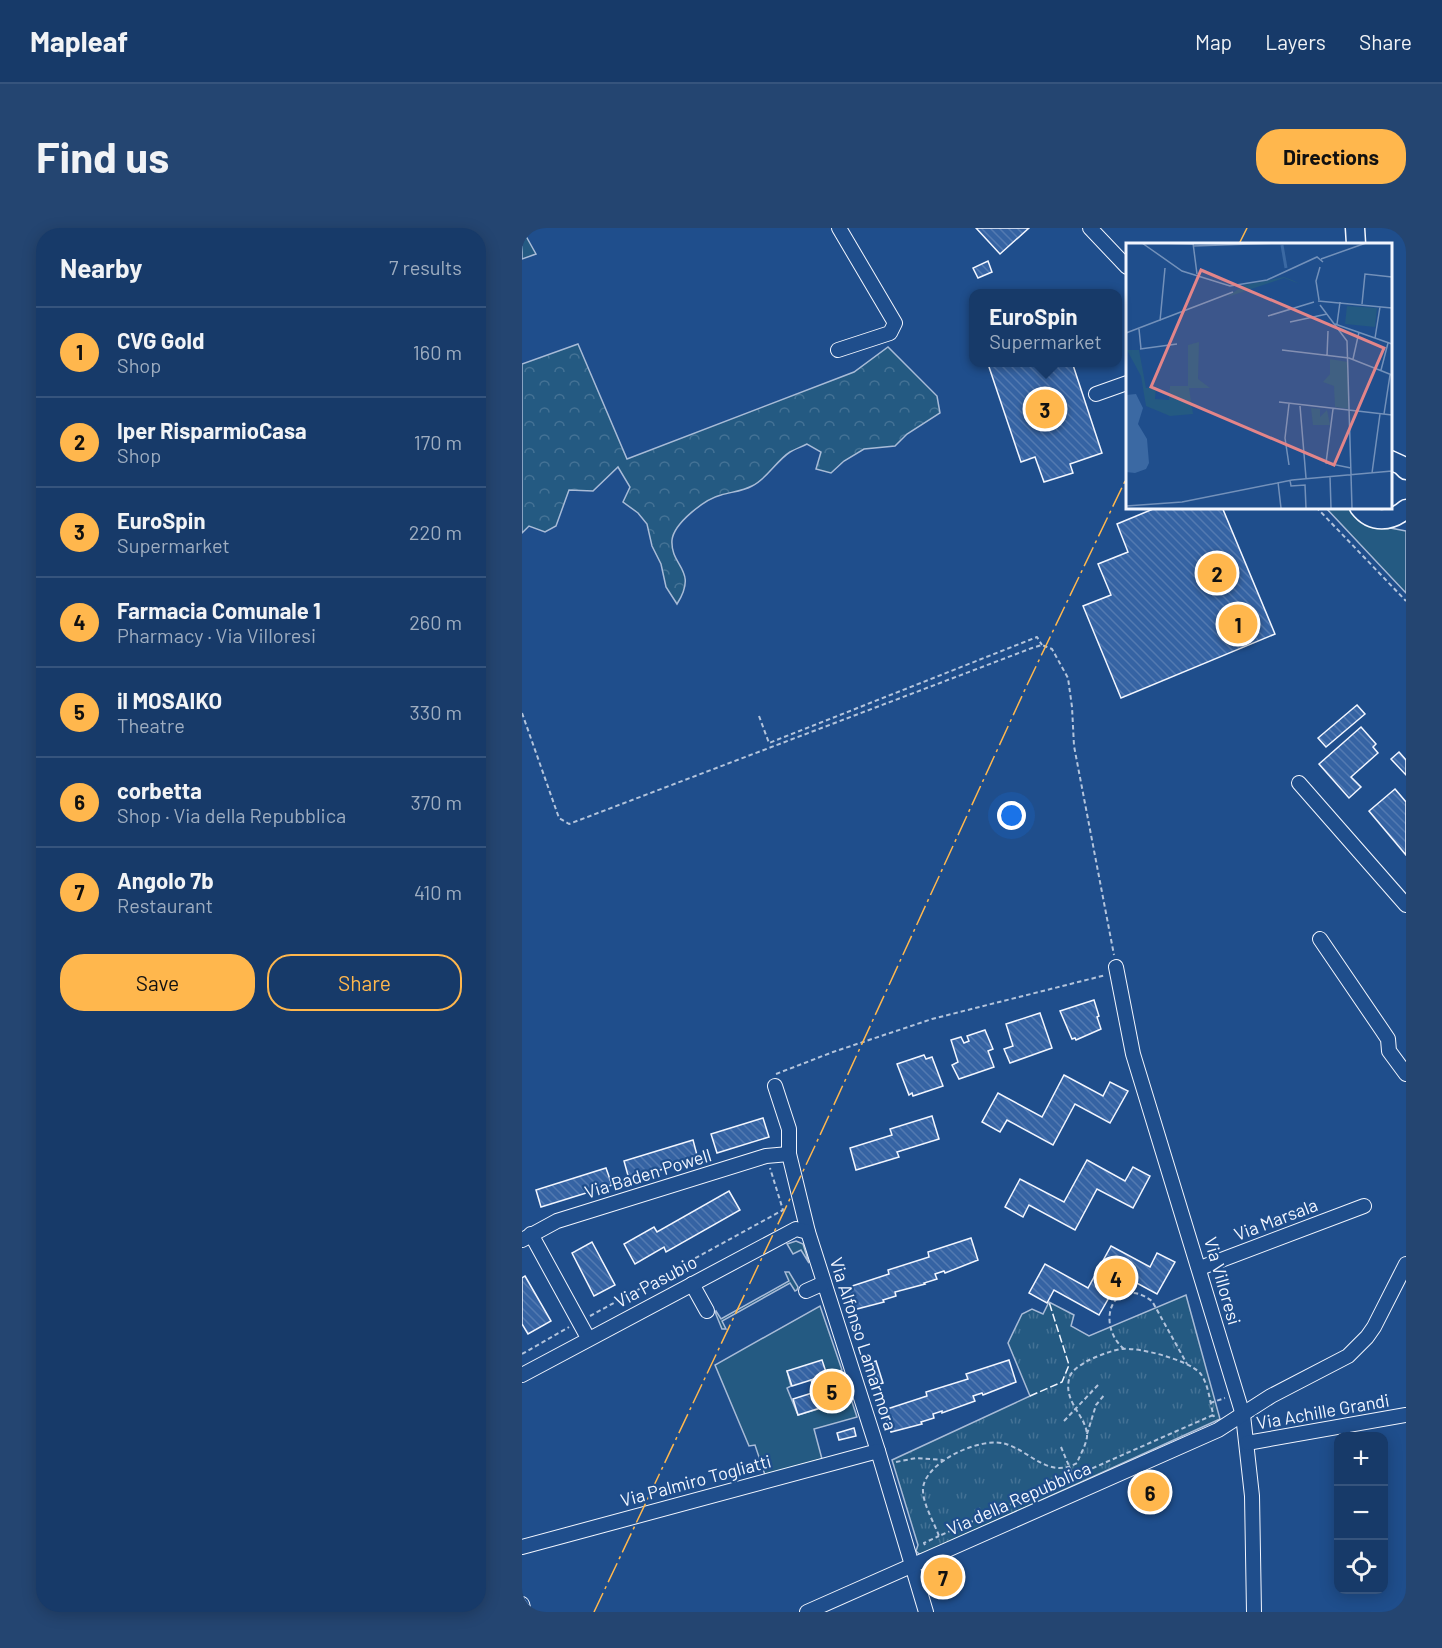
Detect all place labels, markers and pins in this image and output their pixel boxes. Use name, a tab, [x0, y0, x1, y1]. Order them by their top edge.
pin: 3	[1026, 386, 1064, 432]
pin: 2	[1198, 550, 1236, 596]
pin: 1	[1218, 602, 1258, 646]
pin: 4	[1096, 1256, 1136, 1300]
pin: 5	[812, 1368, 852, 1414]
pin: 6	[1130, 1470, 1170, 1514]
pin: 7	[924, 1554, 962, 1600]

